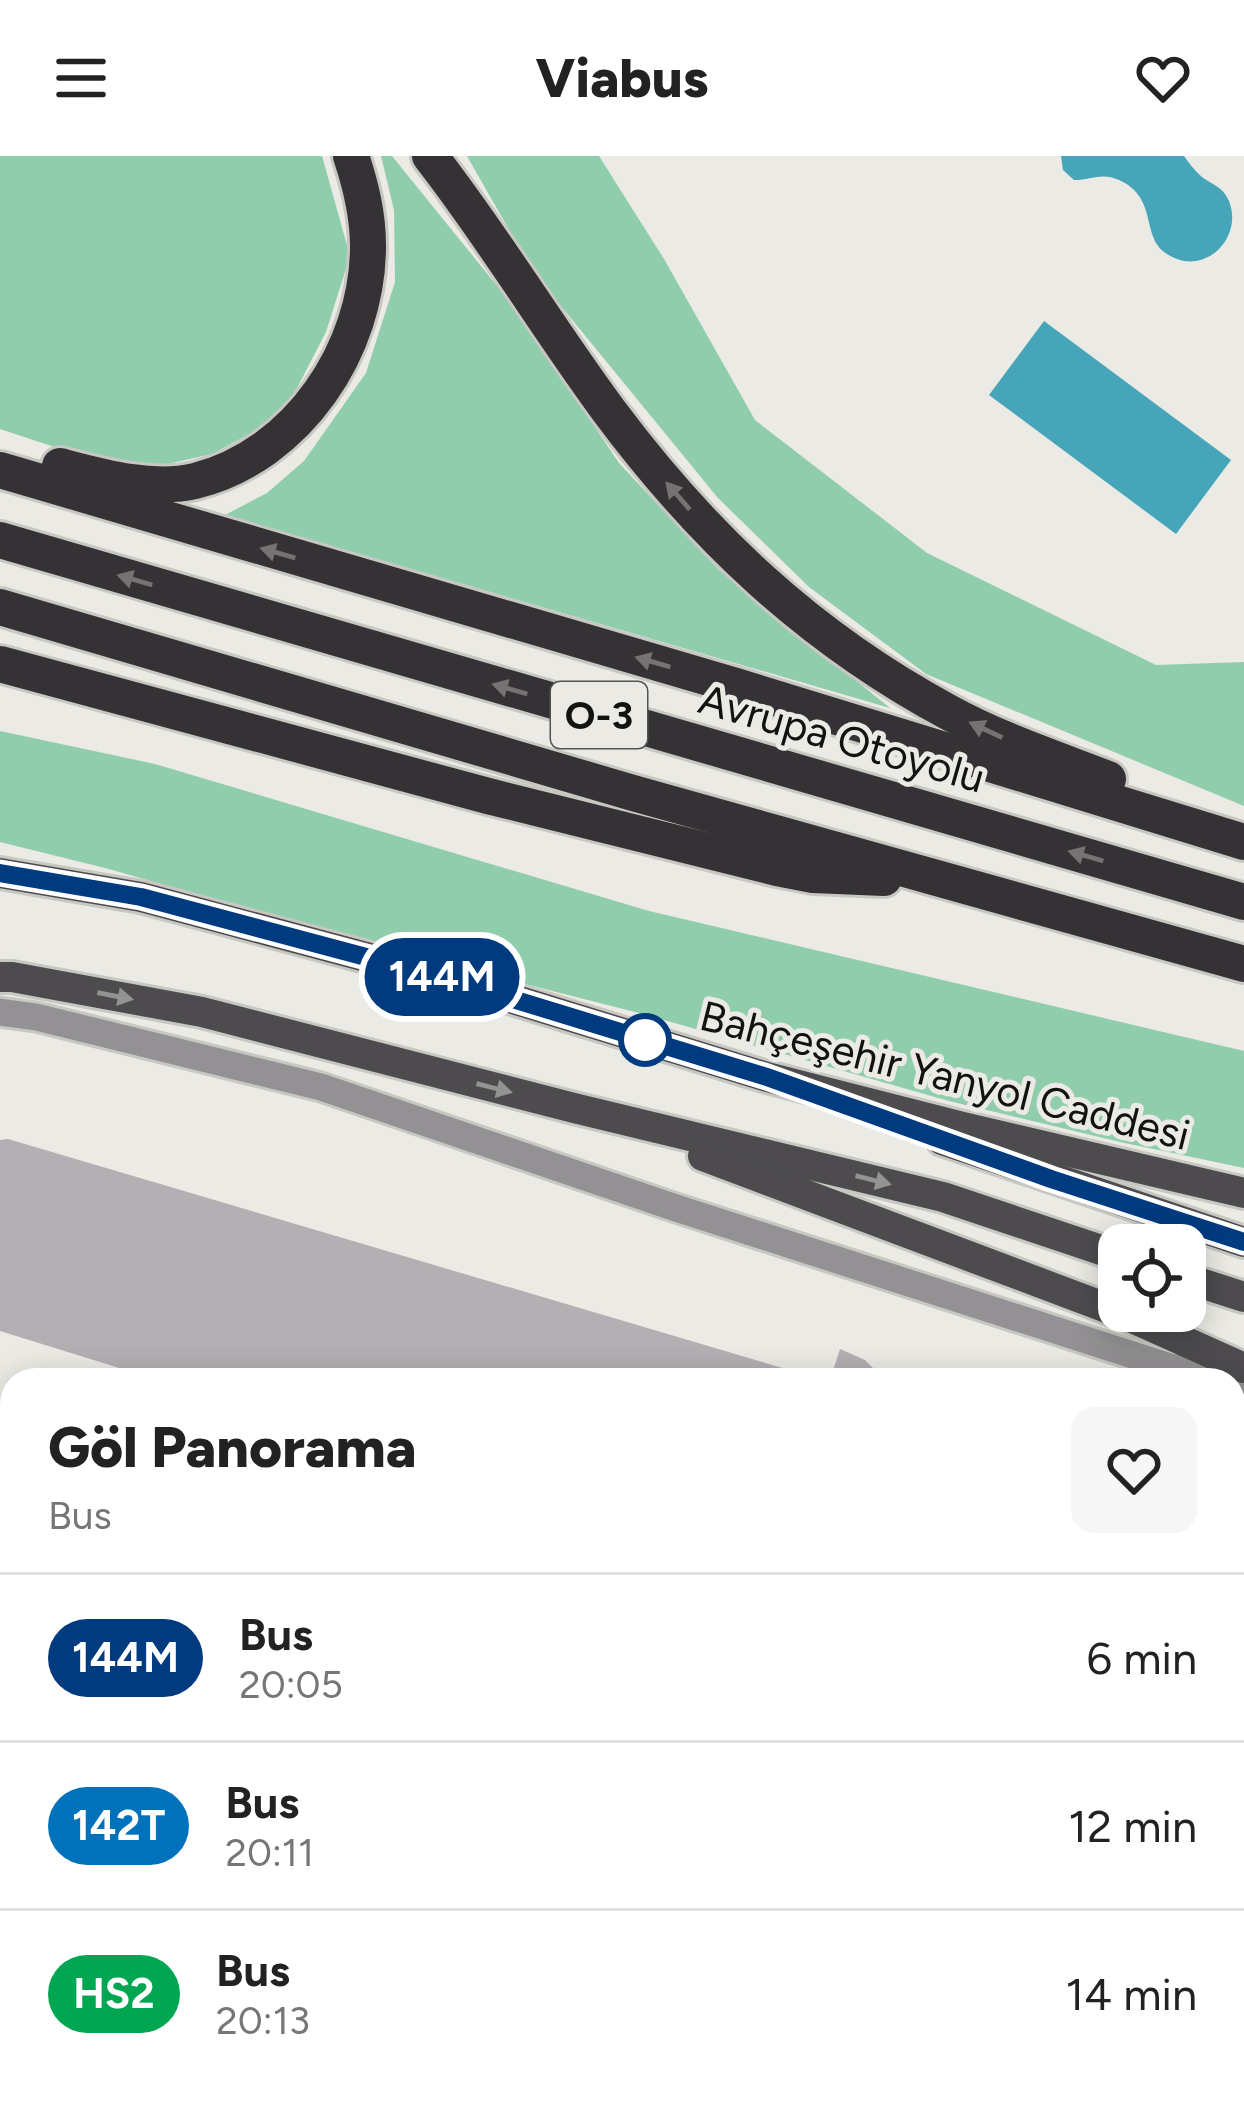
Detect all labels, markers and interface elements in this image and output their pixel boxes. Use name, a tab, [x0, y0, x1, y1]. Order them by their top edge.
icon: menu	[48, 45, 114, 111]
icon: heart	[1130, 45, 1196, 111]
text: Viabus	[535, 46, 709, 111]
one-way arrow	[666, 481, 692, 511]
one-way arrow	[259, 543, 296, 561]
one-way arrow	[116, 570, 153, 588]
one-way arrow	[634, 652, 671, 670]
street label: Avrupa Otoyolu	[693, 673, 991, 804]
one-way arrow	[491, 679, 527, 697]
road number: O-3	[551, 682, 647, 748]
one-way arrow	[968, 720, 1003, 740]
one-way arrow	[1067, 846, 1104, 864]
line badge: 144M	[358, 938, 526, 1016]
text: 144M	[389, 951, 495, 1002]
one-way arrow	[97, 987, 135, 1006]
street label: Bahçeşehir Yanyol Caddesi	[695, 990, 1195, 1161]
unlabelled marker	[620, 1015, 670, 1065]
one-way arrow	[476, 1079, 513, 1098]
one-way arrow	[854, 1171, 891, 1190]
map controls	[1098, 1224, 1206, 1332]
button: locate	[1098, 1224, 1206, 1332]
button: heart	[1071, 1407, 1197, 1533]
text: Göl Panorama	[48, 1413, 417, 1481]
text: Bus	[48, 1492, 112, 1539]
text: Bus	[239, 1607, 313, 1661]
text: 6 min	[1087, 1631, 1197, 1685]
text: 144M	[72, 1632, 179, 1683]
text: 20:05	[239, 1661, 343, 1708]
text: Bus	[225, 1775, 299, 1829]
text: 12 min	[1068, 1799, 1197, 1853]
text: 142T	[72, 1800, 165, 1851]
text: 20:11	[225, 1829, 314, 1876]
text: Bus	[216, 1943, 290, 1997]
text: 14 min	[1066, 1967, 1197, 2021]
text: HS2	[73, 1968, 155, 2019]
text: 20:13	[216, 1997, 310, 2044]

